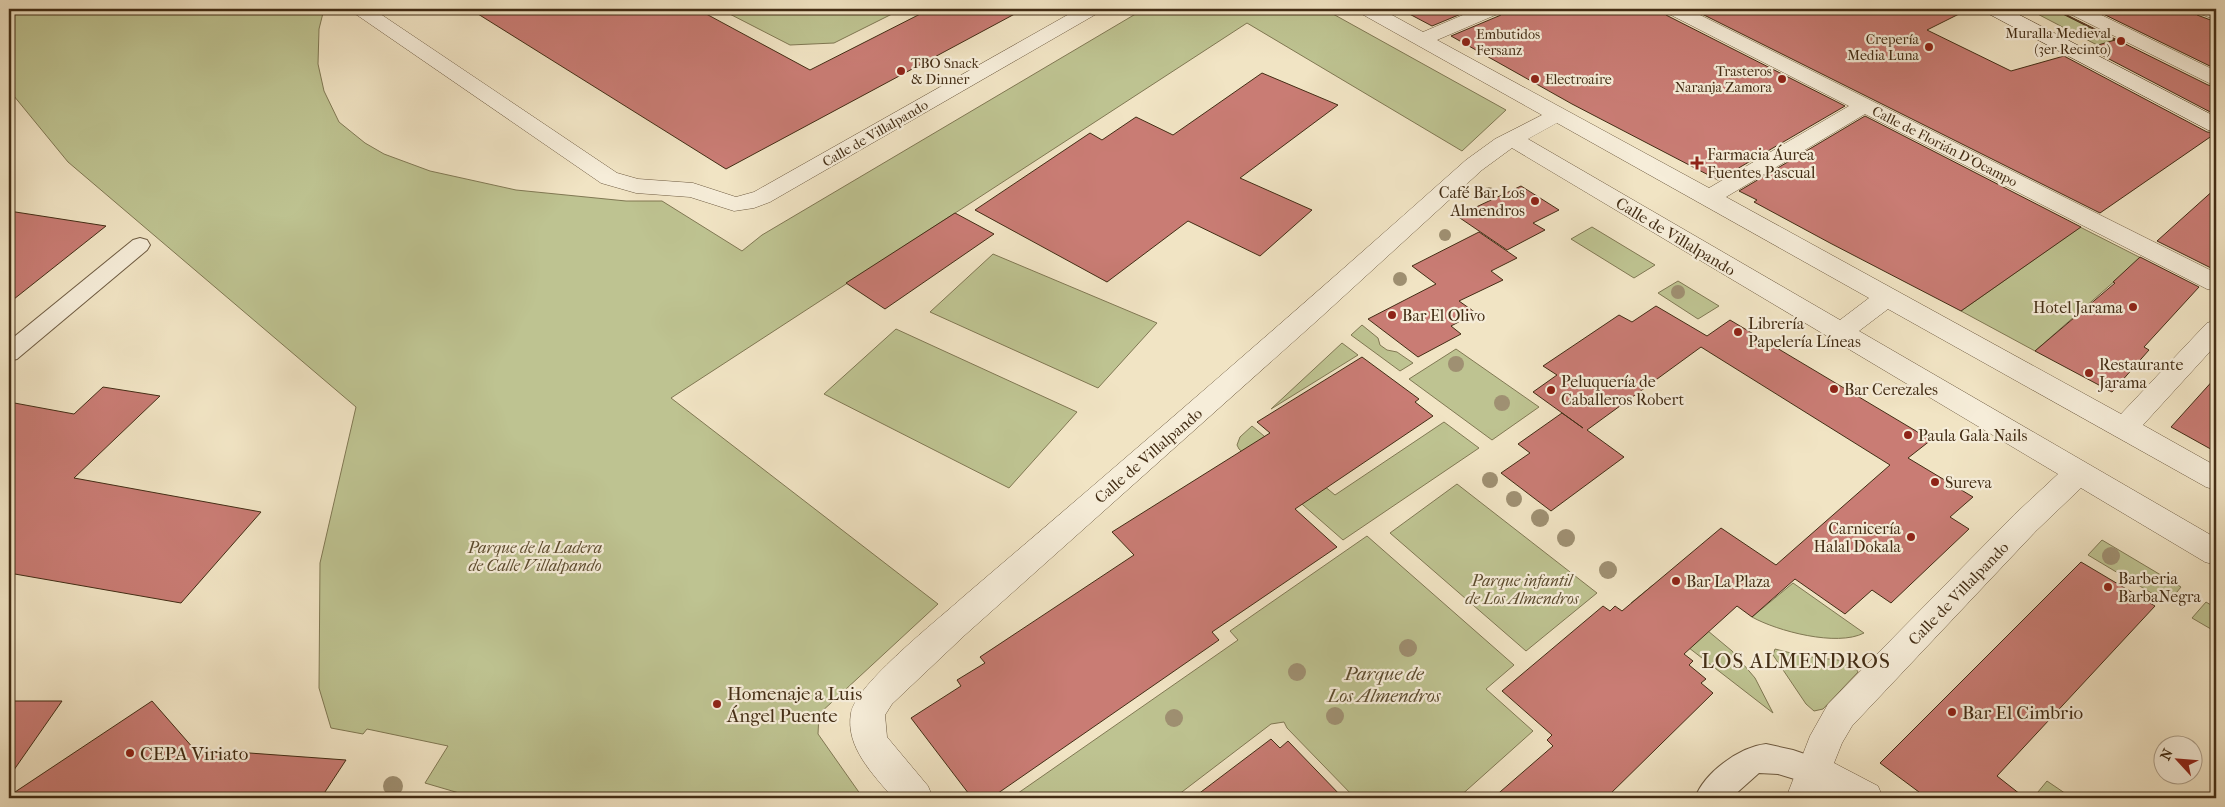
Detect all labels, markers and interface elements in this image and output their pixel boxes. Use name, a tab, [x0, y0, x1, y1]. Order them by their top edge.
place label: Muralla Medieval (3er Recinto)	[2006, 25, 2111, 58]
place label: Embutidos Fersanz	[1476, 26, 1540, 59]
place label: Crepería Media Luna	[1847, 31, 1920, 64]
marker: Muralla Medieval (3er Recinto)	[2115, 35, 2127, 47]
marker: Embutidos Fersanz	[1460, 36, 1472, 48]
marker: Crepería Media Luna	[1923, 41, 1935, 53]
place label: TBO Snack & Dinner	[911, 55, 980, 88]
place label: Trasteros Naranja Zamora	[1675, 63, 1773, 96]
marker: TBO Snack & Dinner	[895, 65, 907, 77]
place label: Electroaire	[1545, 71, 1612, 88]
marker: Electroaire	[1529, 73, 1541, 85]
marker: Trasteros Naranja Zamora	[1776, 73, 1788, 85]
street label: Calle de Villalpando	[819, 96, 931, 171]
street label: Calle de Florián D'Ocampo	[1869, 102, 2020, 191]
place label: Farmacia Áurea Fuentes Pascual	[1707, 144, 1816, 182]
marker: Farmacia Áurea Fuentes Pascual	[1691, 157, 1703, 169]
place label: Café Bar Los Almendros	[1439, 183, 1525, 220]
street label: Calle de Villalpando	[1612, 193, 1739, 280]
marker: Café Bar Los Almendros	[1529, 195, 1541, 207]
place label: Hotel Jarama	[2033, 298, 2124, 317]
marker: Hotel Jarama	[2127, 301, 2139, 313]
place label: Bar El Olivo	[1402, 306, 1485, 325]
marker: Bar El Olivo	[1386, 309, 1398, 321]
place label: Librería Papelería Líneas	[1748, 314, 1861, 351]
marker: Librería Papelería Líneas	[1732, 326, 1744, 338]
place label: Restaurante Jarama	[2097, 355, 2183, 392]
marker: Restaurante Jarama	[2083, 367, 2095, 379]
place label: Peluquería de Caballeros Robert	[1561, 372, 1684, 409]
place label: Bar Cerezales	[1844, 380, 1938, 399]
marker: Bar Cerezales	[1828, 383, 1840, 395]
marker: Peluquería de Caballeros Robert	[1545, 384, 1557, 396]
street label: Calle de Villalpando	[1091, 404, 1206, 507]
place label: Paula Gala Nails	[1918, 426, 2027, 445]
marker: Paula Gala Nails	[1902, 429, 1914, 441]
place label: Sureva	[1945, 473, 1993, 492]
marker: Sureva	[1929, 476, 1941, 488]
place label: Carnicería Halal Dokala	[1814, 519, 1902, 556]
marker: Carnicería Halal Dokala	[1905, 531, 1917, 543]
park label: Parque de la Ladera de Calle Villalpando	[467, 538, 602, 575]
street label: Calle de Villalpando	[1904, 538, 2013, 649]
place label: Barberia BarbaNegra	[2118, 569, 2202, 606]
park label: Parque infantil de Los Almendros	[1465, 571, 1580, 608]
place label: Bar La Plaza	[1686, 572, 1771, 591]
marker: Bar La Plaza	[1670, 575, 1682, 587]
marker: Barberia BarbaNegra	[2102, 581, 2114, 593]
district label: LOS ALMENDROS	[1701, 649, 1891, 673]
park label: Parque de Los Almendros	[1325, 663, 1442, 707]
place label: Homenaje a Luis Ángel Puente	[726, 683, 862, 727]
marker: Homenaje a Luis Ángel Puente	[711, 698, 723, 710]
place label: Bar El Cimbrio	[1962, 702, 2084, 724]
marker: Bar El Cimbrio	[1946, 706, 1958, 718]
north arrow	[2152, 734, 2202, 784]
place label: CEPA Viriato	[140, 743, 249, 765]
text: N	[2157, 746, 2177, 763]
marker: CEPA Viriato	[124, 747, 136, 759]

